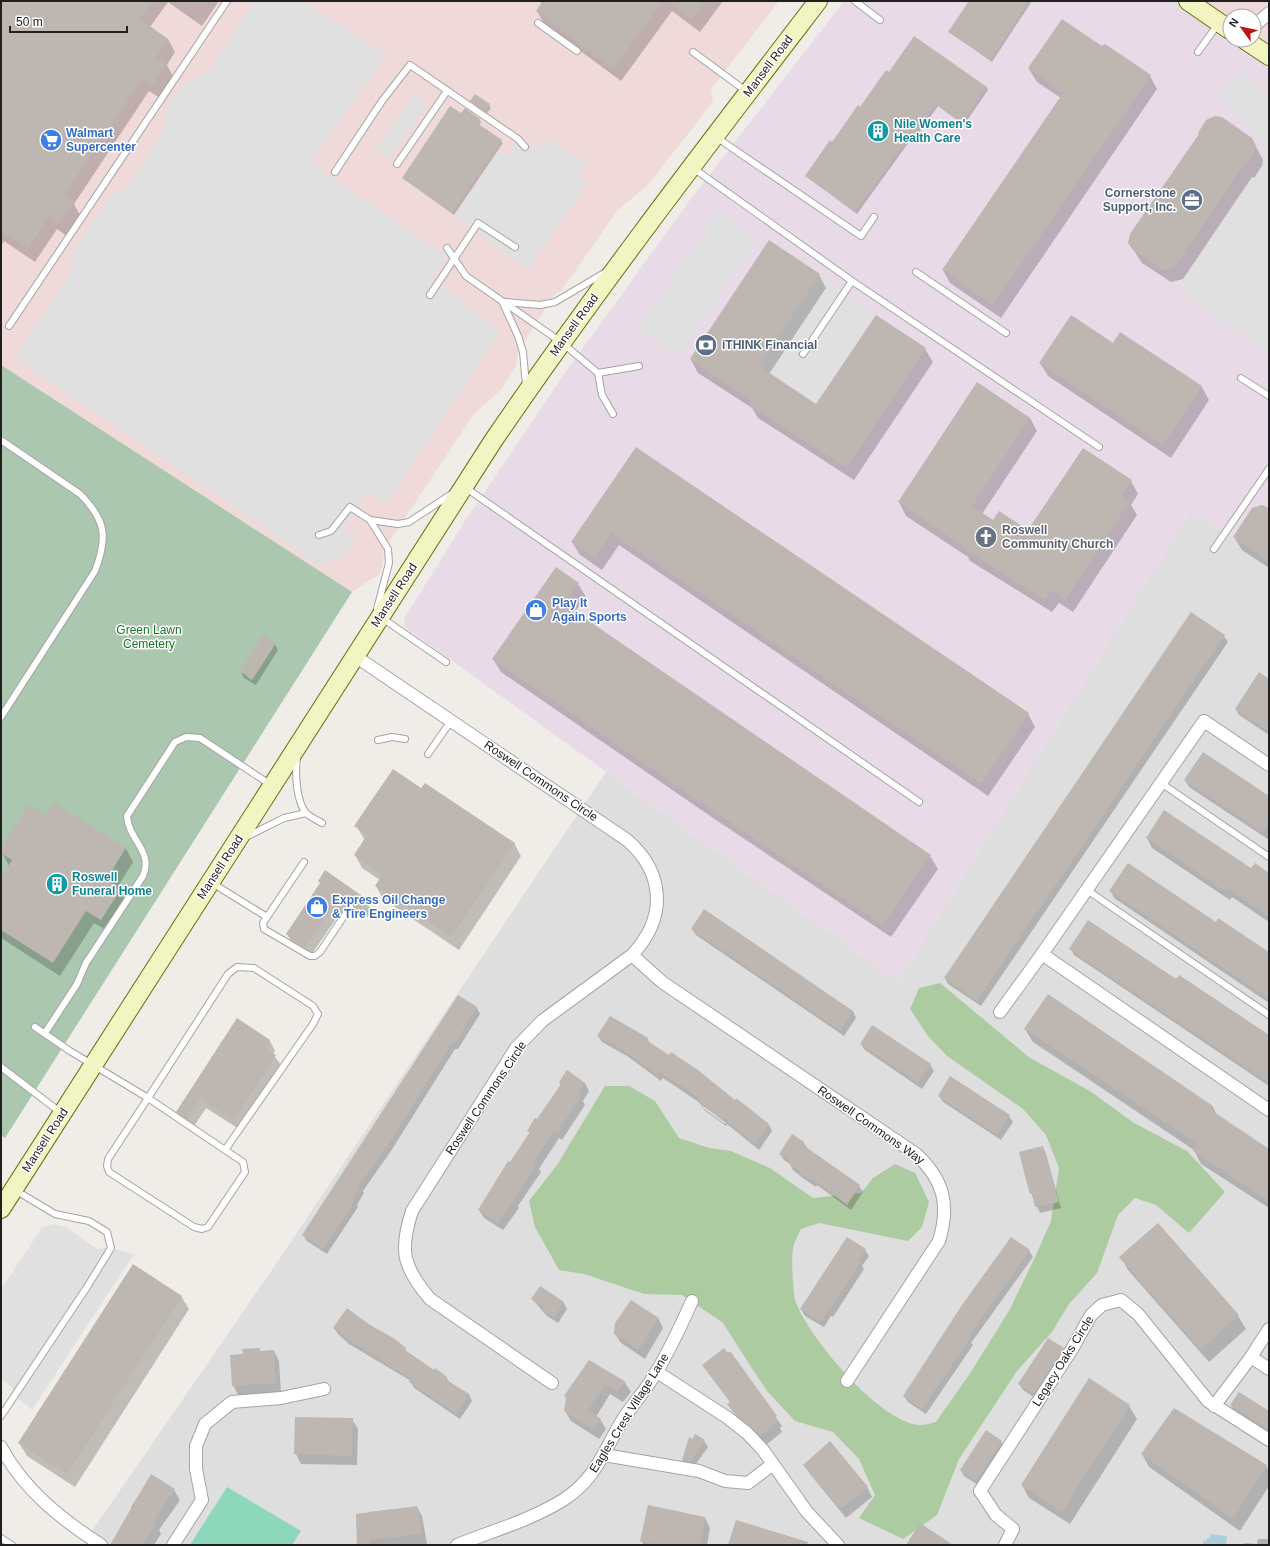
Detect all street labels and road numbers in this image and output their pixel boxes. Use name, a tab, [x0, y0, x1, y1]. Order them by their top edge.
street label: Mansell Road	[740, 32, 796, 100]
street label: Mansell Road	[547, 291, 601, 359]
street label: Mansell Road	[368, 560, 420, 630]
street label: Roswell Commons Circle	[482, 738, 601, 824]
street label: Mansell Road	[194, 832, 246, 902]
street label: Roswell Commons Circle	[443, 1038, 529, 1157]
street label: Roswell Commons Way	[815, 1083, 927, 1167]
street label: Mansell Road	[19, 1105, 71, 1175]
street label: Legacy Oaks Circle	[1029, 1313, 1097, 1409]
street label: Eagles Crest Village Lane	[587, 1351, 672, 1475]

